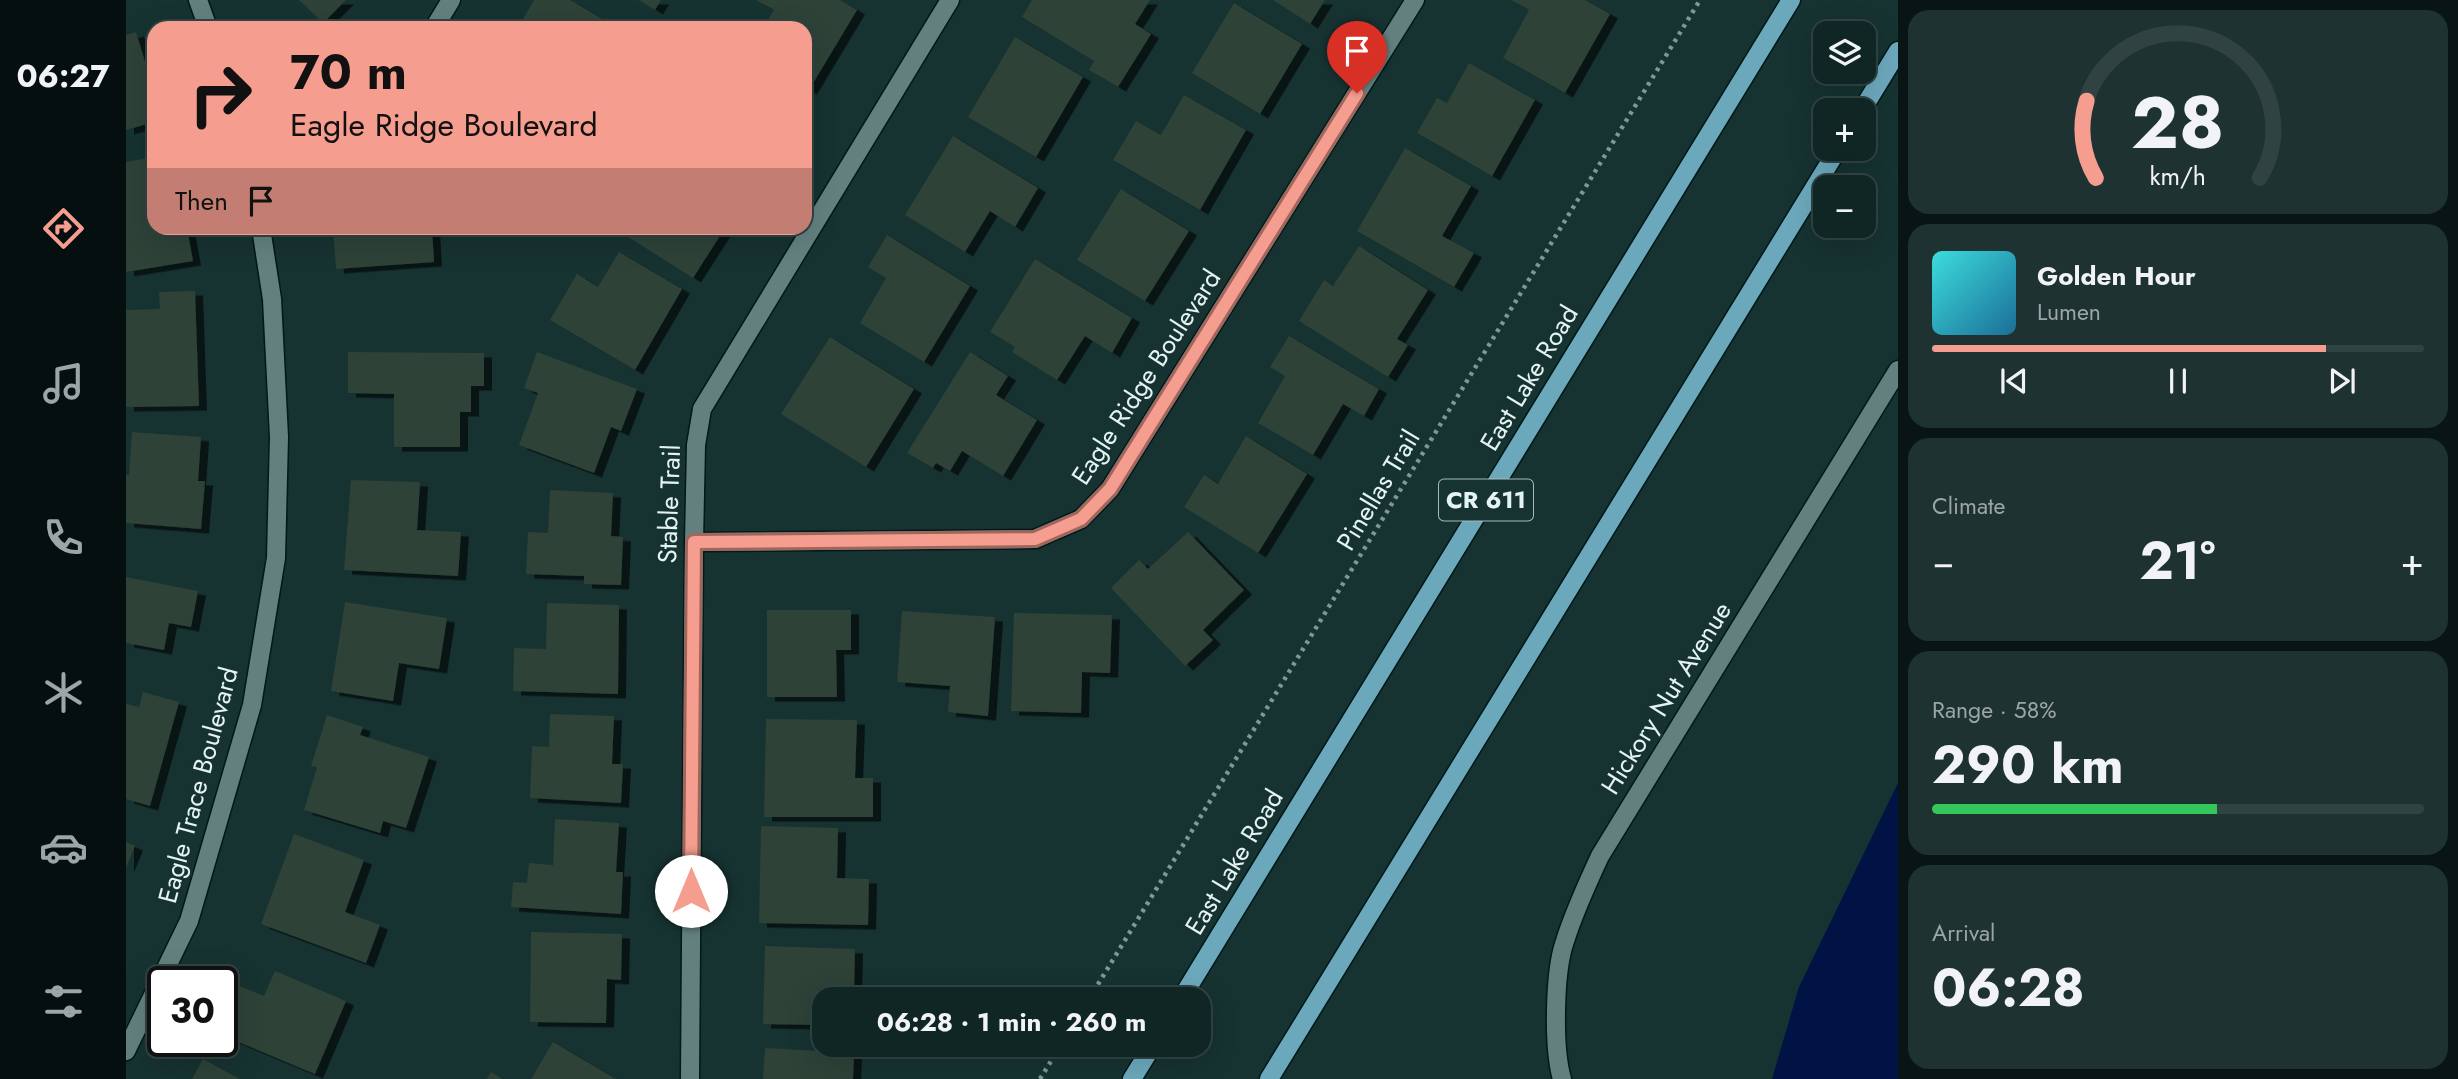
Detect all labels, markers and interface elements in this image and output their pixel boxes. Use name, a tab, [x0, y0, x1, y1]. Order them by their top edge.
pin	[1327, 21, 1387, 93]
map controls	[1813, 21, 1876, 238]
button: layers	[1813, 21, 1876, 84]
icon: arrive	[1338, 32, 1376, 70]
text: 70 m	[290, 37, 407, 107]
icon: right	[175, 49, 266, 140]
text: 06:27	[16, 53, 110, 99]
text: 28	[2131, 70, 2225, 175]
button: +	[1813, 98, 1876, 161]
text: Eagle Ridge Boulevard	[290, 102, 598, 148]
text: km/h	[2150, 158, 2206, 194]
button: −	[1813, 175, 1876, 238]
text: Then	[175, 182, 228, 220]
icon: arrive	[242, 182, 280, 220]
icon: directions	[39, 204, 88, 253]
text: Golden Hour	[2037, 257, 2196, 295]
street label: Eagle Ridge Boulevard	[1062, 262, 1230, 492]
text: Lumen	[2037, 295, 2101, 329]
street label: East Lake Road	[1471, 298, 1587, 458]
icon: music	[39, 359, 88, 408]
icon: previous	[1995, 362, 2033, 400]
icon: pause	[2159, 362, 2197, 400]
icon: next	[2323, 362, 2361, 400]
street label: Pinellas Trail	[1327, 422, 1429, 558]
street label: Stable Trail	[648, 444, 690, 564]
road number: CR 611	[1439, 480, 1533, 520]
text: Climate	[1932, 489, 2005, 523]
icon: phone	[39, 513, 88, 562]
text: 21°	[2140, 523, 2216, 599]
text: −	[1932, 534, 1954, 589]
text: +	[2401, 534, 2424, 589]
street label: Hickory Nut Avenue	[1591, 594, 1741, 802]
street label: Eagle Trace Boulevard	[148, 663, 248, 907]
icon: climate	[39, 668, 88, 717]
text: Range · 58%	[1932, 693, 2056, 727]
text: 290 km	[1932, 727, 2124, 803]
street label: East Lake Road	[1176, 782, 1292, 942]
icon: car	[39, 823, 88, 872]
position arrow	[654, 854, 728, 928]
text: Arrival	[1932, 916, 1995, 950]
text: 06:28	[1932, 950, 2085, 1026]
speed limit sign: 30	[147, 966, 238, 1057]
icon: filters	[39, 977, 88, 1026]
text: 06:28 · 1 min · 260 m	[877, 1003, 1146, 1041]

